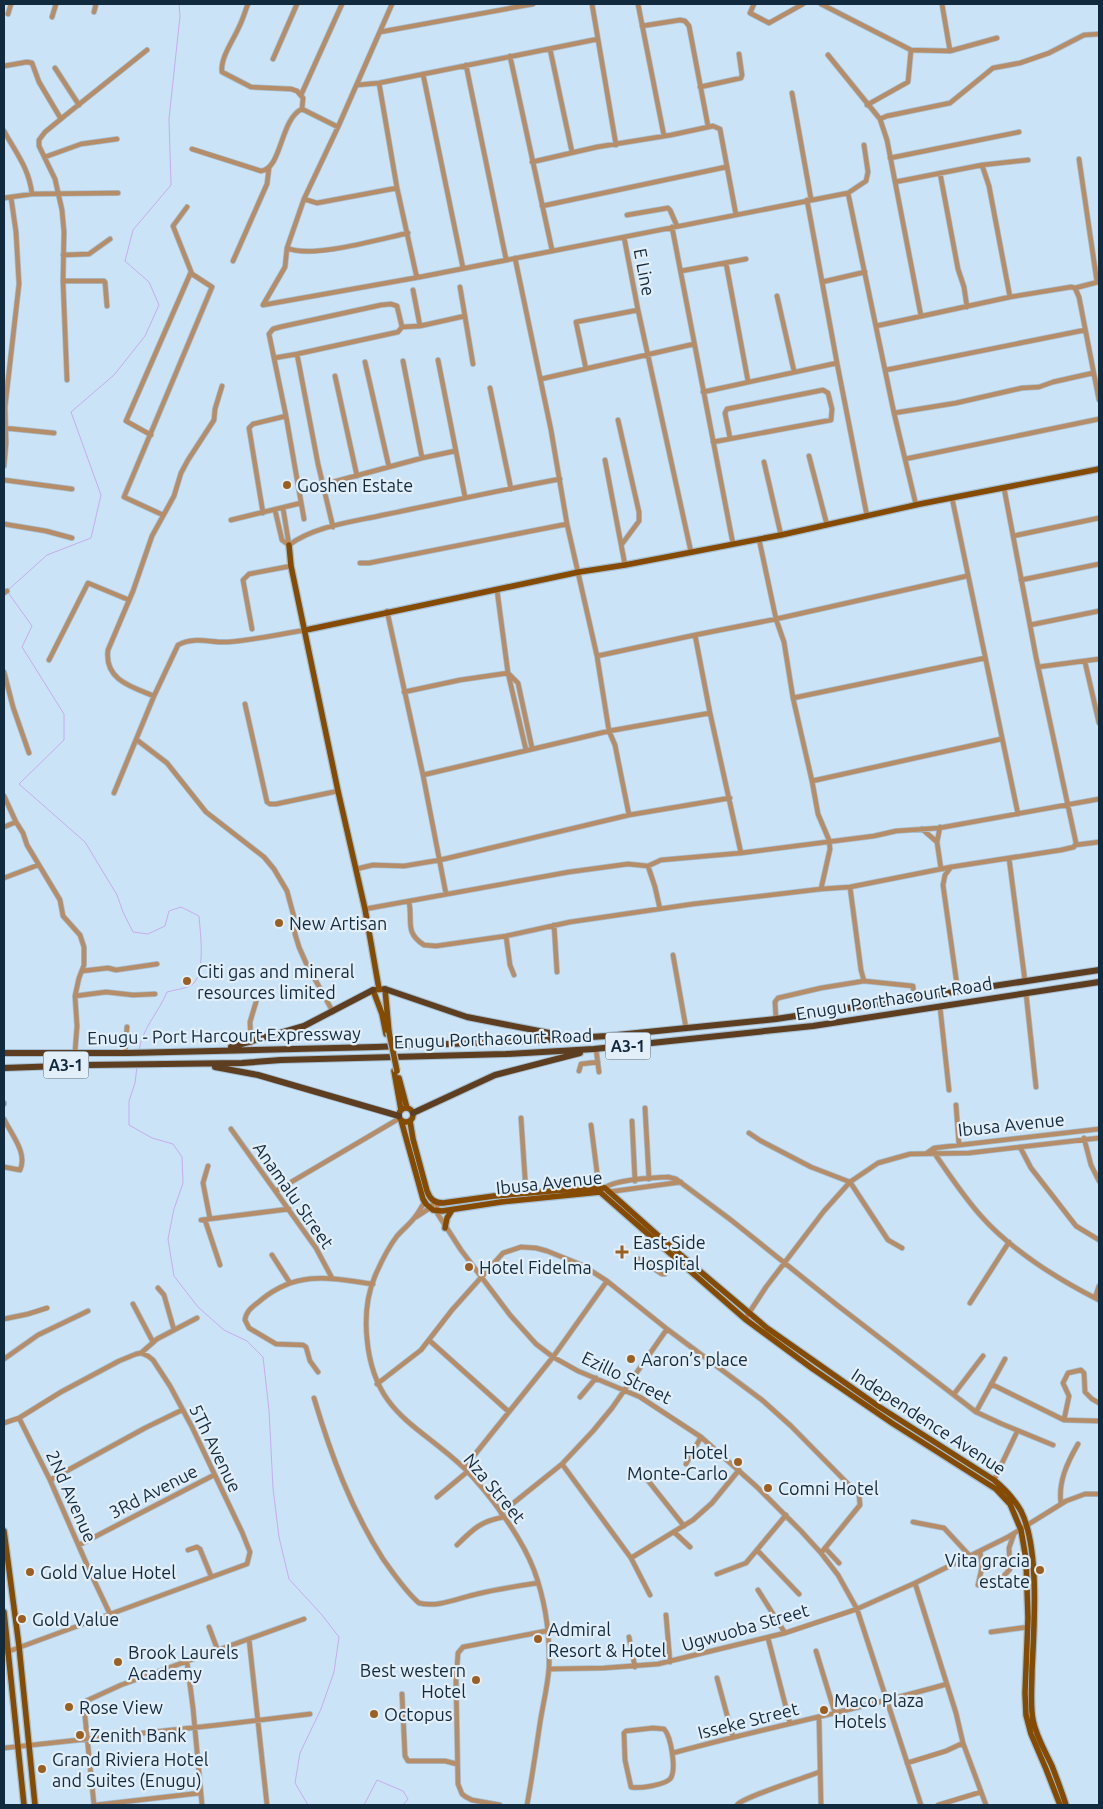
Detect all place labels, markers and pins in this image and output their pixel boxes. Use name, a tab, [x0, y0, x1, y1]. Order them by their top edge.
place label: Goshen Estate	[297, 475, 413, 495]
marker: Goshen Estate	[281, 479, 293, 491]
place label: New Artisan	[289, 913, 387, 933]
marker: New Artisan	[273, 917, 285, 929]
place label: Citi gas and mineral resources limited	[197, 961, 355, 1002]
marker: Citi gas and mineral resources limited	[181, 975, 193, 987]
place label: East Side Hospital	[633, 1232, 706, 1273]
marker: East Side Hospital	[615, 1245, 629, 1259]
place label: Hotel Fidelma	[479, 1257, 592, 1277]
marker: Hotel Fidelma	[463, 1261, 475, 1273]
place label: Aaron’s place	[641, 1349, 748, 1369]
marker: Aaron’s place	[625, 1353, 637, 1365]
place label: Hotel Monte-Carlo	[627, 1442, 728, 1483]
marker: Hotel Monte-Carlo	[732, 1456, 744, 1468]
place label: Comni Hotel	[778, 1478, 879, 1498]
marker: Comni Hotel	[762, 1482, 774, 1494]
place label: Vita gracia estate	[945, 1550, 1030, 1591]
place label: Gold Value Hotel	[40, 1562, 176, 1582]
marker: Vita gracia estate	[1034, 1564, 1046, 1576]
marker: Gold Value Hotel	[24, 1566, 36, 1578]
place label: Gold Value	[32, 1609, 119, 1629]
marker: Gold Value	[16, 1613, 28, 1625]
place label: Admiral Resort & Hotel	[548, 1619, 666, 1660]
marker: Admiral Resort & Hotel	[532, 1633, 544, 1645]
place label: Brook Laurels Academy	[128, 1642, 239, 1683]
marker: Brook Laurels Academy	[112, 1656, 124, 1668]
place label: Best western Hotel	[360, 1660, 466, 1701]
marker: Best western Hotel	[470, 1674, 482, 1686]
place label: Maco Plaza Hotels	[834, 1690, 924, 1731]
place label: Rose View	[79, 1697, 163, 1717]
marker: Rose View	[63, 1701, 75, 1713]
place label: Octopus	[384, 1704, 453, 1724]
marker: Maco Plaza Hotels	[818, 1704, 830, 1716]
marker: Octopus	[368, 1708, 380, 1720]
place label: Zenith Bank	[90, 1725, 186, 1745]
marker: Zenith Bank	[74, 1729, 86, 1741]
place label: Grand Riviera Hotel and Suites (Enugu)	[52, 1749, 209, 1791]
marker: Grand Riviera Hotel and Suites (Enugu)	[36, 1763, 48, 1775]

